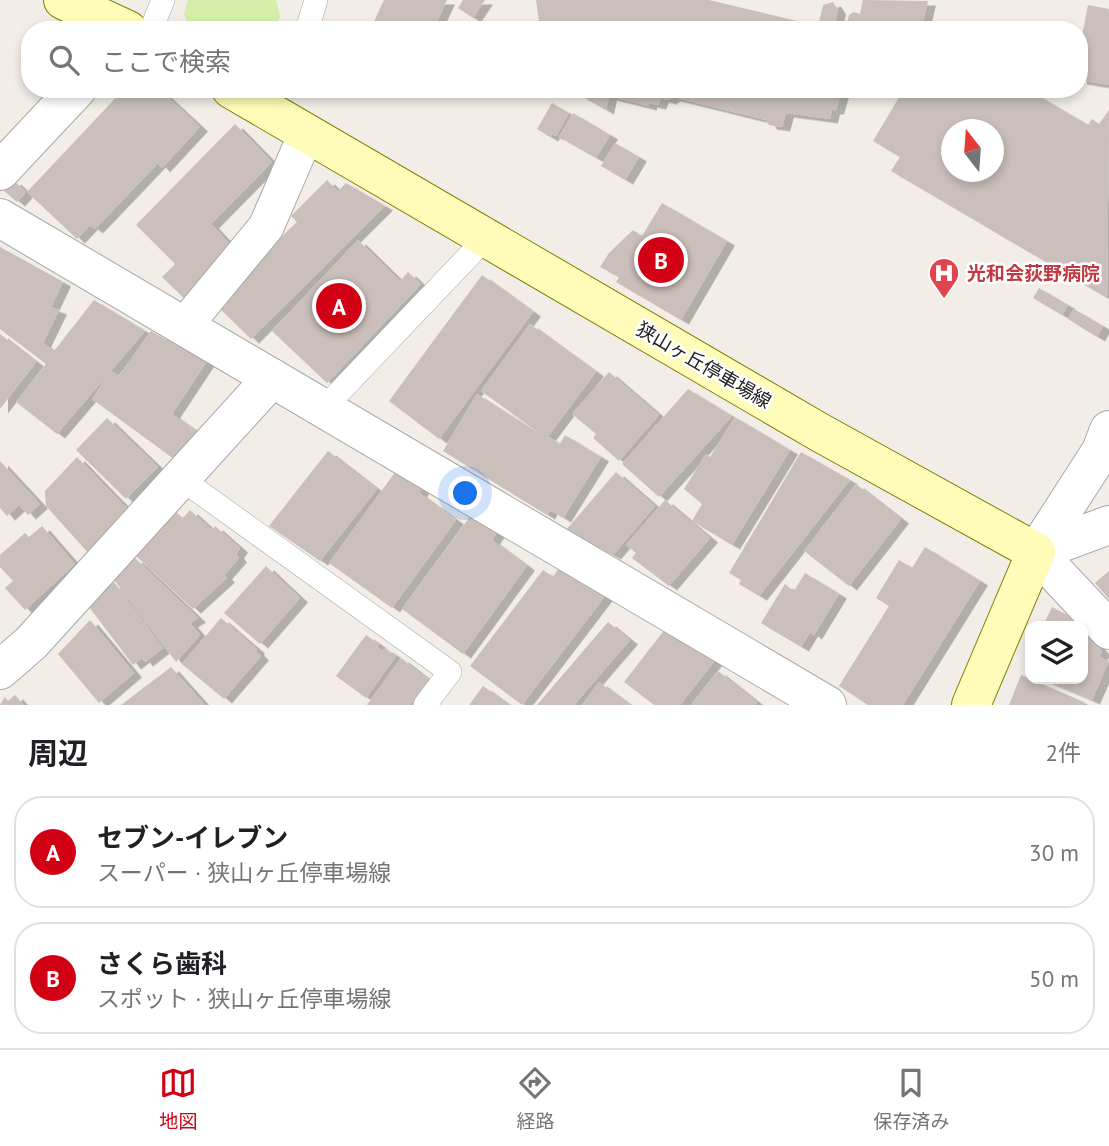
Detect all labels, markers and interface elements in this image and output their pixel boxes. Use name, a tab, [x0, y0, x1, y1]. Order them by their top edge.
search box	[21, 21, 1088, 98]
icon: search	[45, 41, 83, 79]
text: ここで検索	[101, 45, 231, 78]
north arrow	[941, 119, 1004, 182]
pin: B	[638, 234, 684, 286]
hospital icon: 光和会荻野病院	[927, 256, 961, 300]
place label: 光和会荻野病院	[967, 261, 1100, 285]
pin: A	[316, 280, 362, 332]
street label: 狭山ヶ丘停車場線	[632, 317, 776, 413]
your location	[448, 476, 482, 510]
map controls	[1025, 621, 1088, 684]
button: layers	[1025, 621, 1088, 684]
text: 周辺	[28, 733, 88, 772]
text: 2件	[1045, 738, 1081, 767]
text: セブン-イレブン	[97, 821, 288, 854]
text: A	[46, 838, 60, 867]
text: 30 m	[1029, 838, 1079, 867]
text: スーパー · 狭山ヶ丘停車場線	[97, 858, 391, 887]
text: さくら歯科	[97, 947, 227, 980]
text: B	[46, 964, 60, 993]
text: 50 m	[1029, 964, 1079, 993]
text: スポット · 狭山ヶ丘停車場線	[97, 984, 391, 1013]
tab: 地図	[159, 1064, 198, 1133]
tab: 経路	[516, 1064, 555, 1133]
tab: 保存済み	[873, 1064, 950, 1133]

